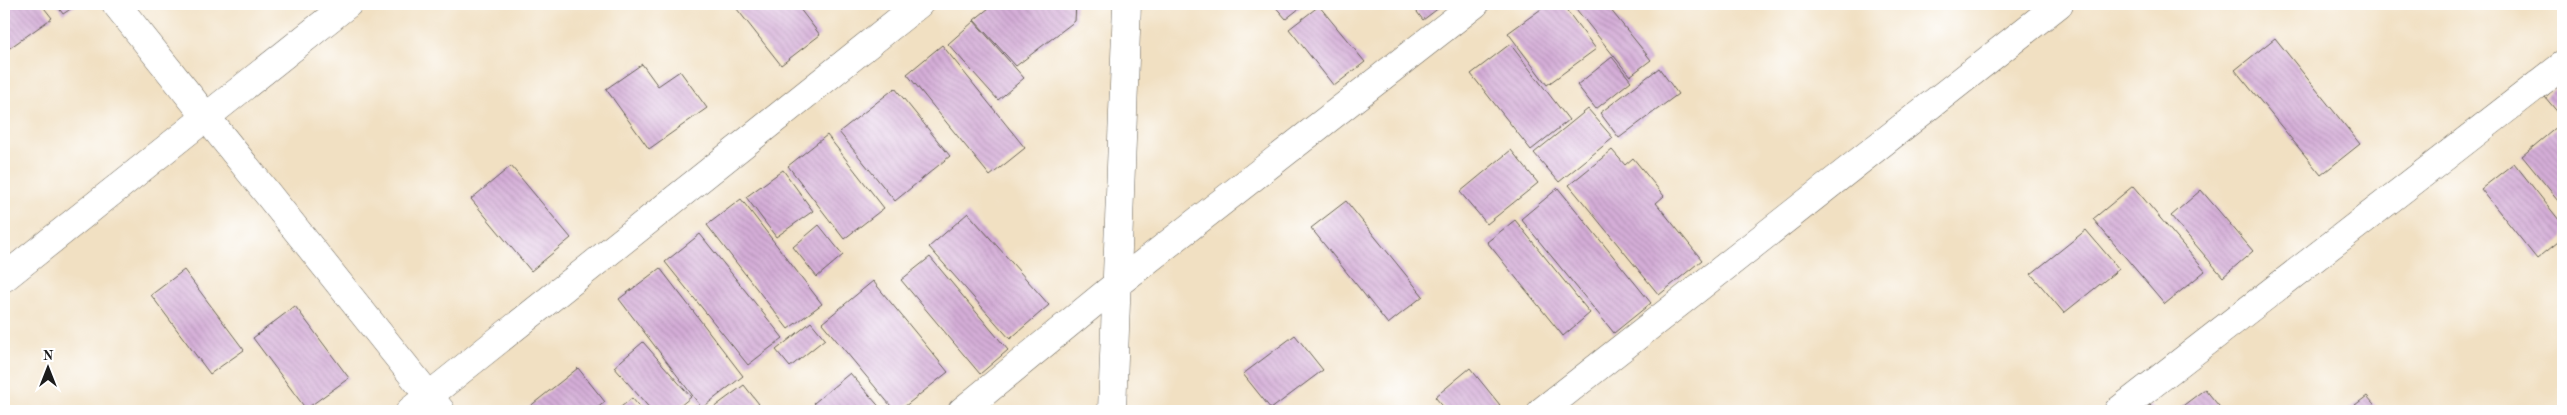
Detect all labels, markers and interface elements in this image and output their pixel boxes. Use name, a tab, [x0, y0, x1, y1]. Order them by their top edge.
north arrow	[22, 342, 72, 392]
text: N	[43, 349, 54, 363]

